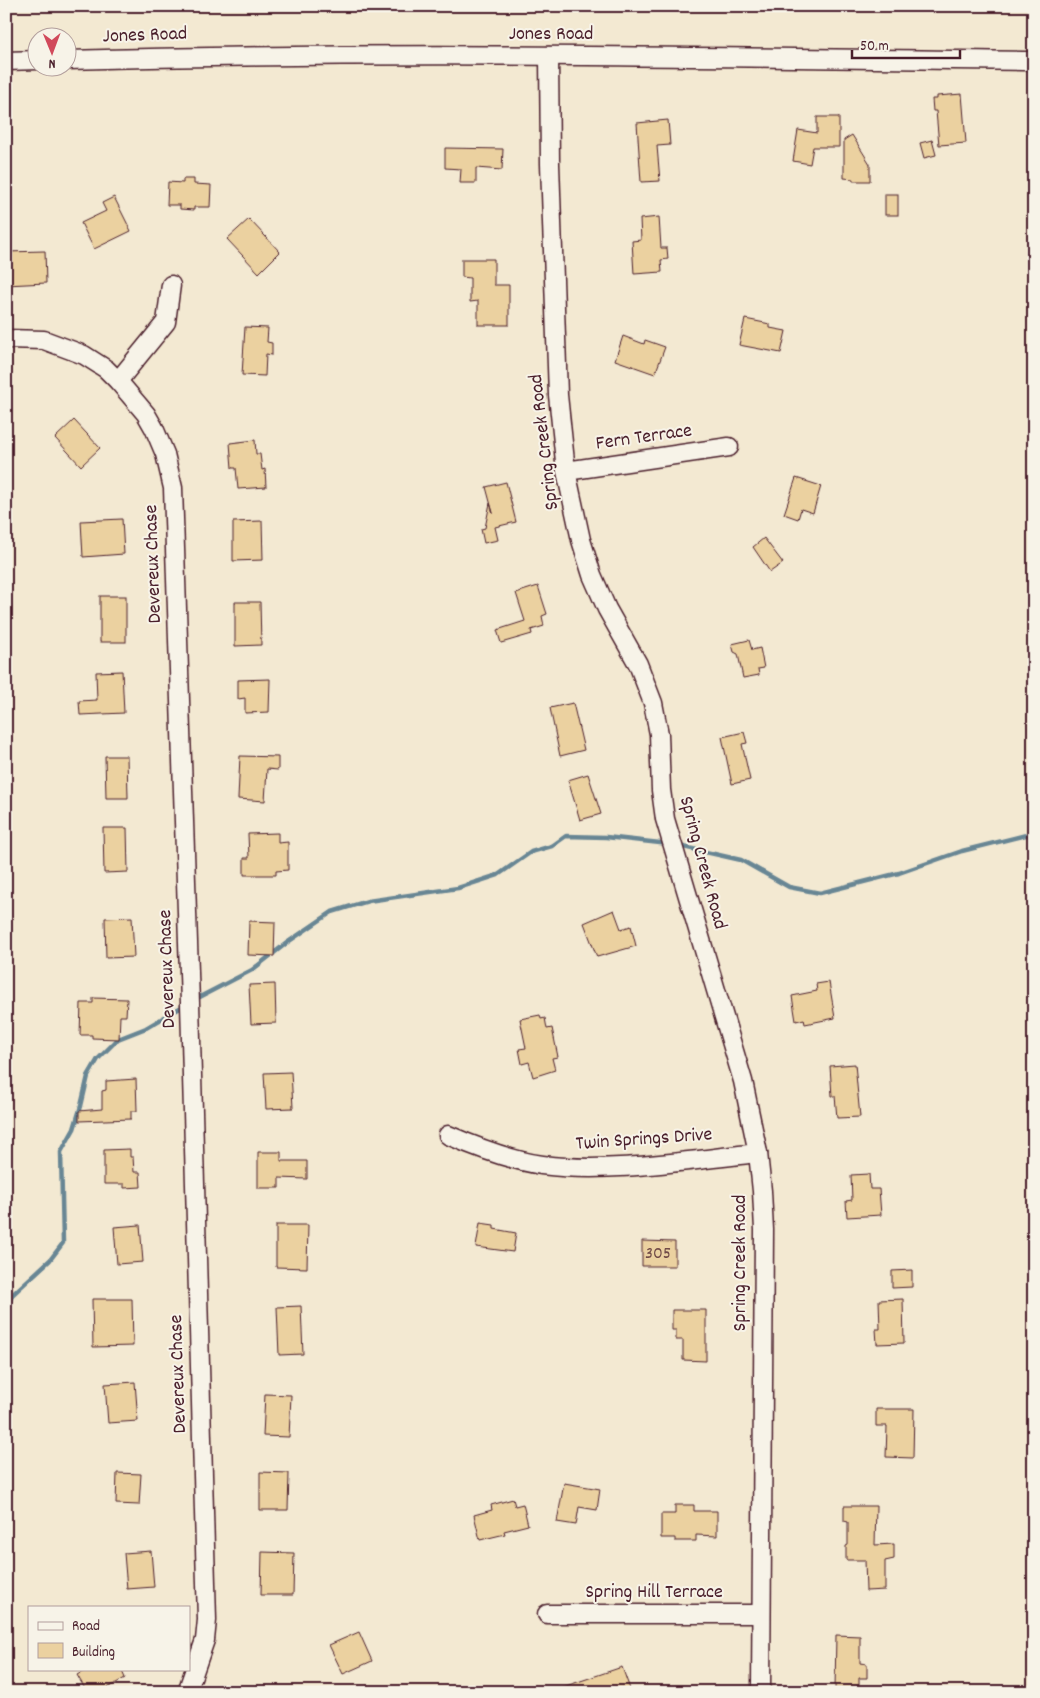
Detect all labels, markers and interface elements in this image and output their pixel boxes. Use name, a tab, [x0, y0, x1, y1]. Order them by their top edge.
street label: Jones Road	[102, 21, 188, 51]
street label: Jones Road	[509, 21, 593, 49]
north arrow	[28, 28, 78, 78]
scale bar	[852, 28, 960, 60]
text: 50 m	[860, 36, 889, 58]
text: N	[48, 53, 56, 73]
street label: Spring Creek Road	[523, 372, 567, 512]
street label: Fern Terrace	[594, 417, 694, 459]
street label: Devereux Chase	[138, 504, 170, 624]
street label: Spring Creek Road	[671, 793, 733, 933]
street label: Devereux Chase	[152, 909, 184, 1029]
street label: Twin Springs Drive	[575, 1121, 714, 1159]
street label: Spring Creek Road	[727, 1195, 755, 1331]
house number: 305	[645, 1242, 671, 1267]
street label: Devereux Chase	[163, 1314, 195, 1434]
street label: Spring Hill Terrace	[585, 1579, 723, 1607]
legend	[28, 1606, 190, 1670]
text: Road	[72, 1616, 100, 1638]
text: Building	[72, 1642, 115, 1664]

